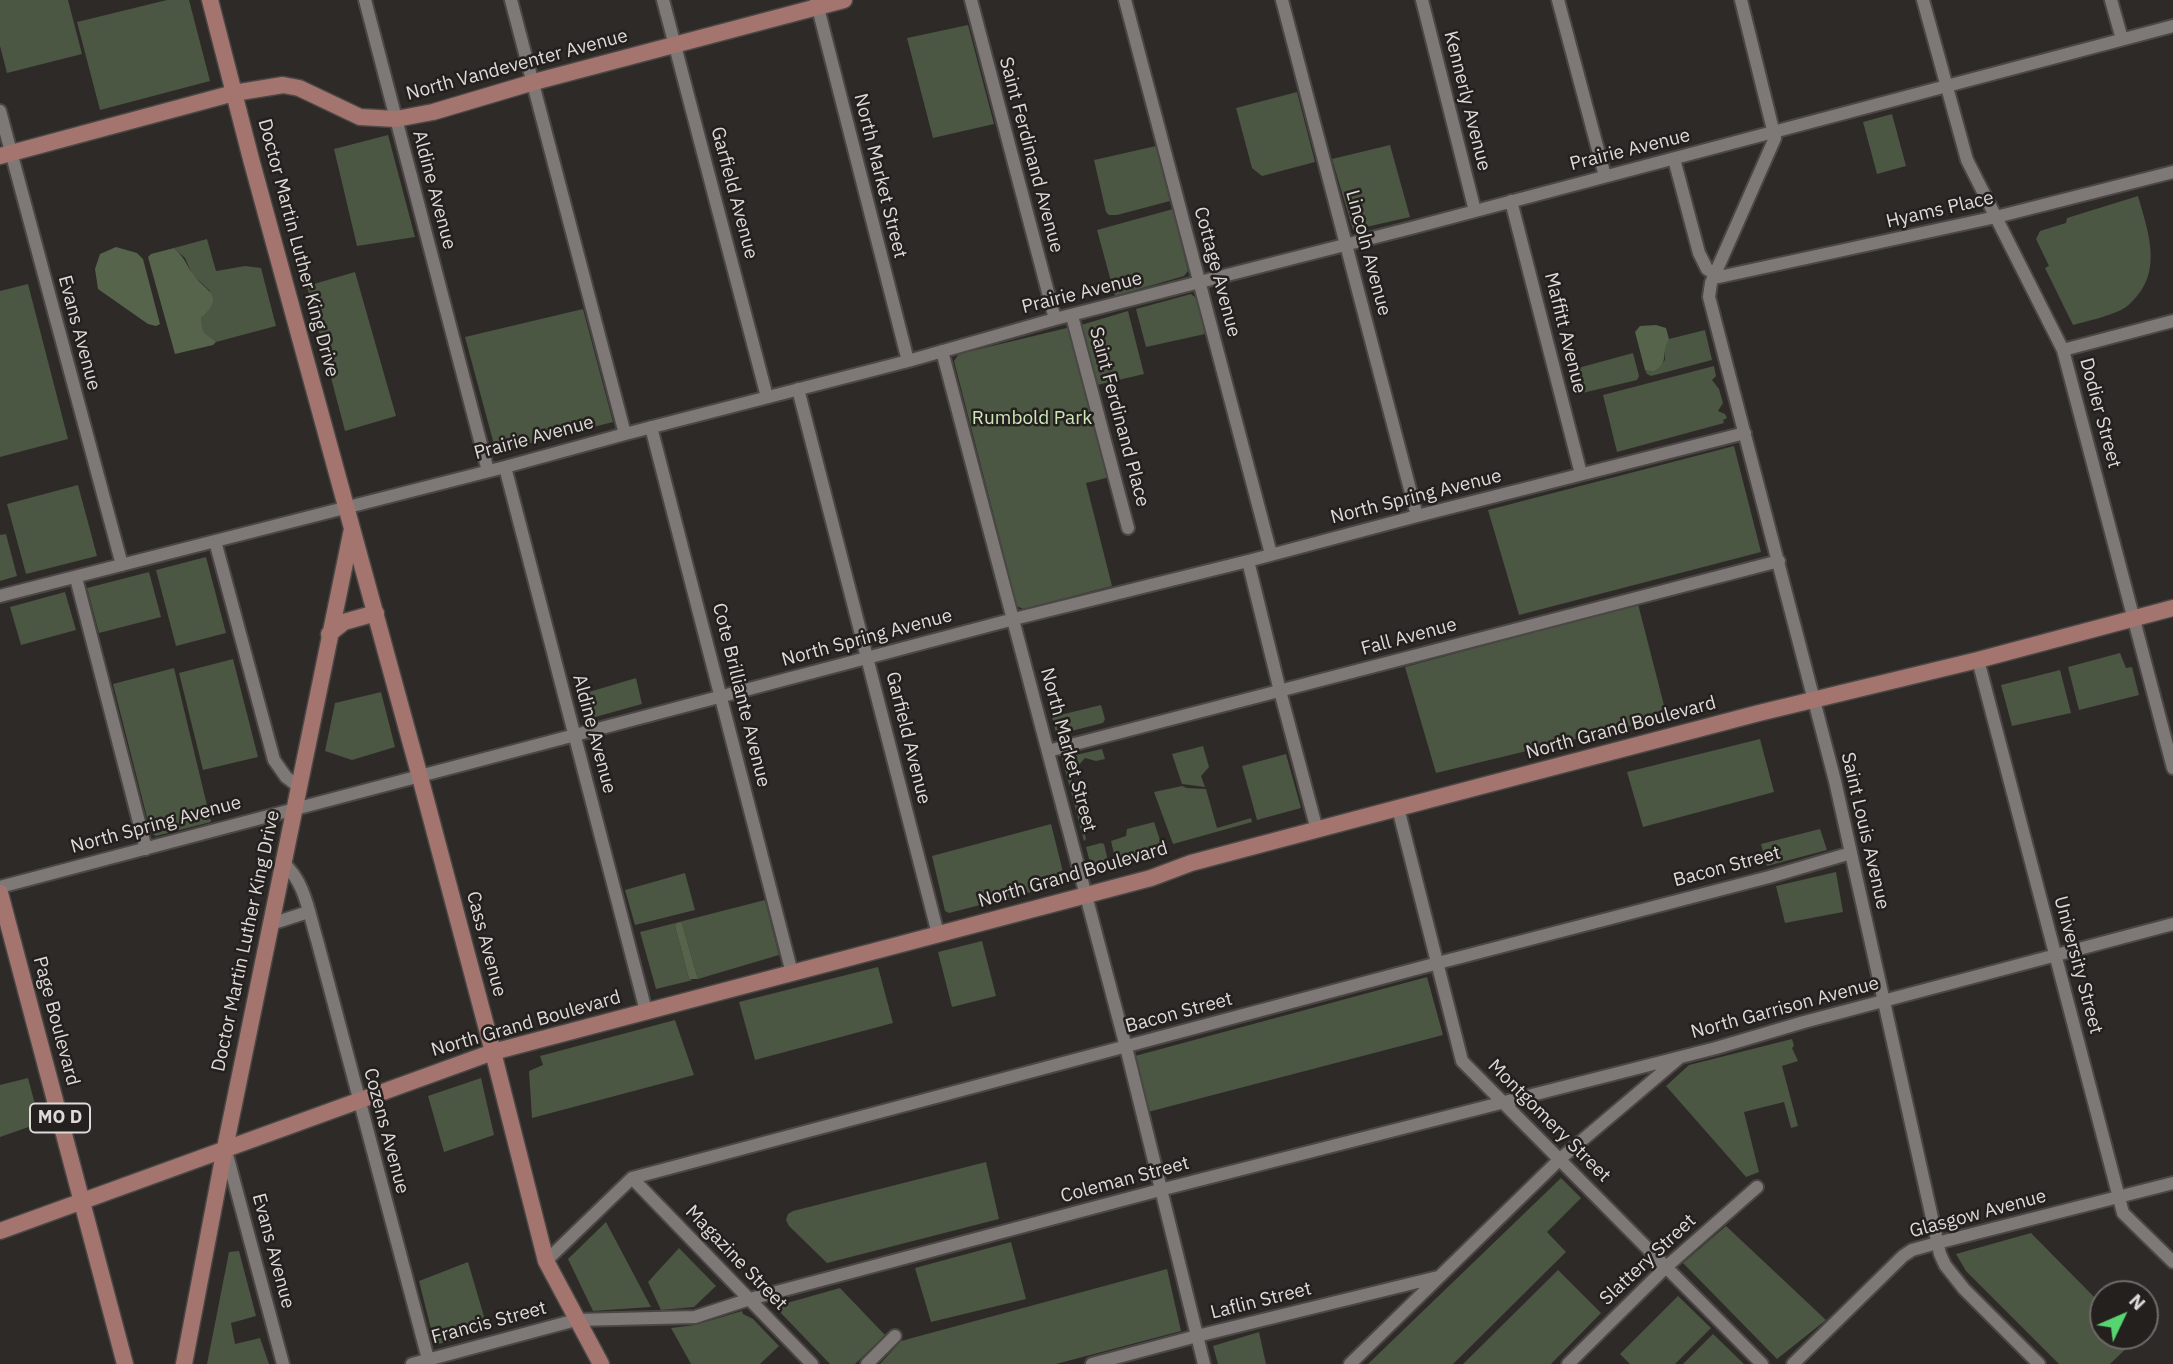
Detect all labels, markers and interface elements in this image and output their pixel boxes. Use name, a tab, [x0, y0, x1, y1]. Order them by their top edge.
street label: North Vandeventer Avenue	[404, 24, 630, 106]
street label: Kennerly Avenue	[1439, 29, 1495, 173]
street label: Saint Ferdinand Avenue	[994, 55, 1068, 255]
street label: North Market Street	[848, 91, 912, 261]
street label: Doctor Martin Luther King Drive	[252, 116, 344, 380]
street label: Prairie Avenue	[1567, 124, 1693, 176]
street label: Garfield Avenue	[705, 125, 763, 261]
street label: Aldine Avenue	[407, 128, 461, 252]
street label: Hyams Place	[1884, 187, 1996, 233]
street label: Lincoln Avenue	[1340, 188, 1396, 318]
street label: Cottage Avenue	[1189, 204, 1245, 340]
street label: Prairie Avenue	[1019, 267, 1145, 319]
street label: Maffitt Avenue	[1539, 270, 1591, 396]
street label: Evans Avenue	[53, 273, 105, 393]
street label: Saint Ferdinand Place	[1084, 325, 1154, 509]
street label: Dodier Street	[2074, 355, 2126, 471]
park label: Rumbold Park	[972, 408, 1092, 430]
street label: Prairie Avenue	[472, 411, 596, 465]
street label: North Spring Avenue	[1328, 465, 1504, 529]
street label: Cote Brilliante Avenue	[707, 601, 775, 789]
street label: North Spring Avenue	[779, 604, 955, 672]
street label: Fall Avenue	[1359, 613, 1459, 661]
street label: North Market Street	[1035, 665, 1101, 835]
street label: Garfield Avenue	[881, 669, 935, 807]
street label: Aldine Avenue	[567, 672, 621, 796]
street label: North Grand Boulevard	[1523, 692, 1719, 764]
street label: Saint Louis Avenue	[1836, 750, 1894, 912]
street label: North Spring Avenue	[68, 791, 244, 859]
street label: Doctor Martin Luther King Drive	[207, 808, 285, 1074]
street label: North Grand Boulevard	[976, 837, 1170, 913]
street label: Bacon Street	[1671, 842, 1783, 892]
street label: Cass Avenue	[461, 889, 511, 999]
street label: University Street	[2049, 894, 2107, 1036]
street label: Page Boulevard	[28, 954, 84, 1088]
street label: North Garrison Avenue	[1688, 972, 1882, 1044]
street label: North Grand Boulevard	[429, 986, 623, 1062]
street label: Bacon Street	[1123, 988, 1235, 1038]
street label: Montgomery Street	[1483, 1055, 1615, 1187]
street label: Cozens Avenue	[358, 1066, 414, 1196]
road number: MO D	[30, 1104, 90, 1133]
street label: Coleman Street	[1058, 1152, 1192, 1208]
street label: Glasgow Avenue	[1907, 1185, 2049, 1243]
street label: Evans Avenue	[247, 1191, 299, 1311]
street label: Magazine Street	[680, 1201, 792, 1315]
street label: Slattery Street	[1595, 1210, 1701, 1310]
street label: Laflin Street	[1208, 1277, 1314, 1325]
north arrow	[2089, 1280, 2159, 1350]
text: N	[2124, 1289, 2151, 1315]
street label: Francis Street	[429, 1297, 549, 1349]

